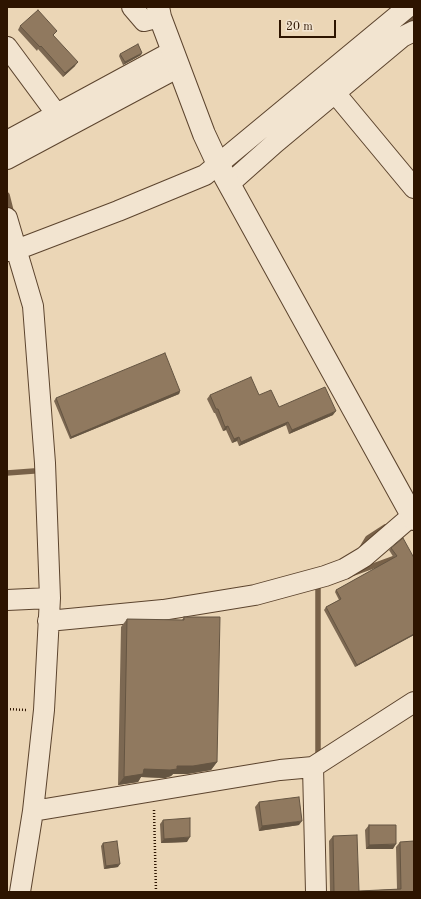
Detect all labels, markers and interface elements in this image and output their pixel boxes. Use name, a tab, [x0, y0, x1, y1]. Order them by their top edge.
scale bar	[281, 12, 338, 38]
text: 20 m	[286, 21, 313, 33]

